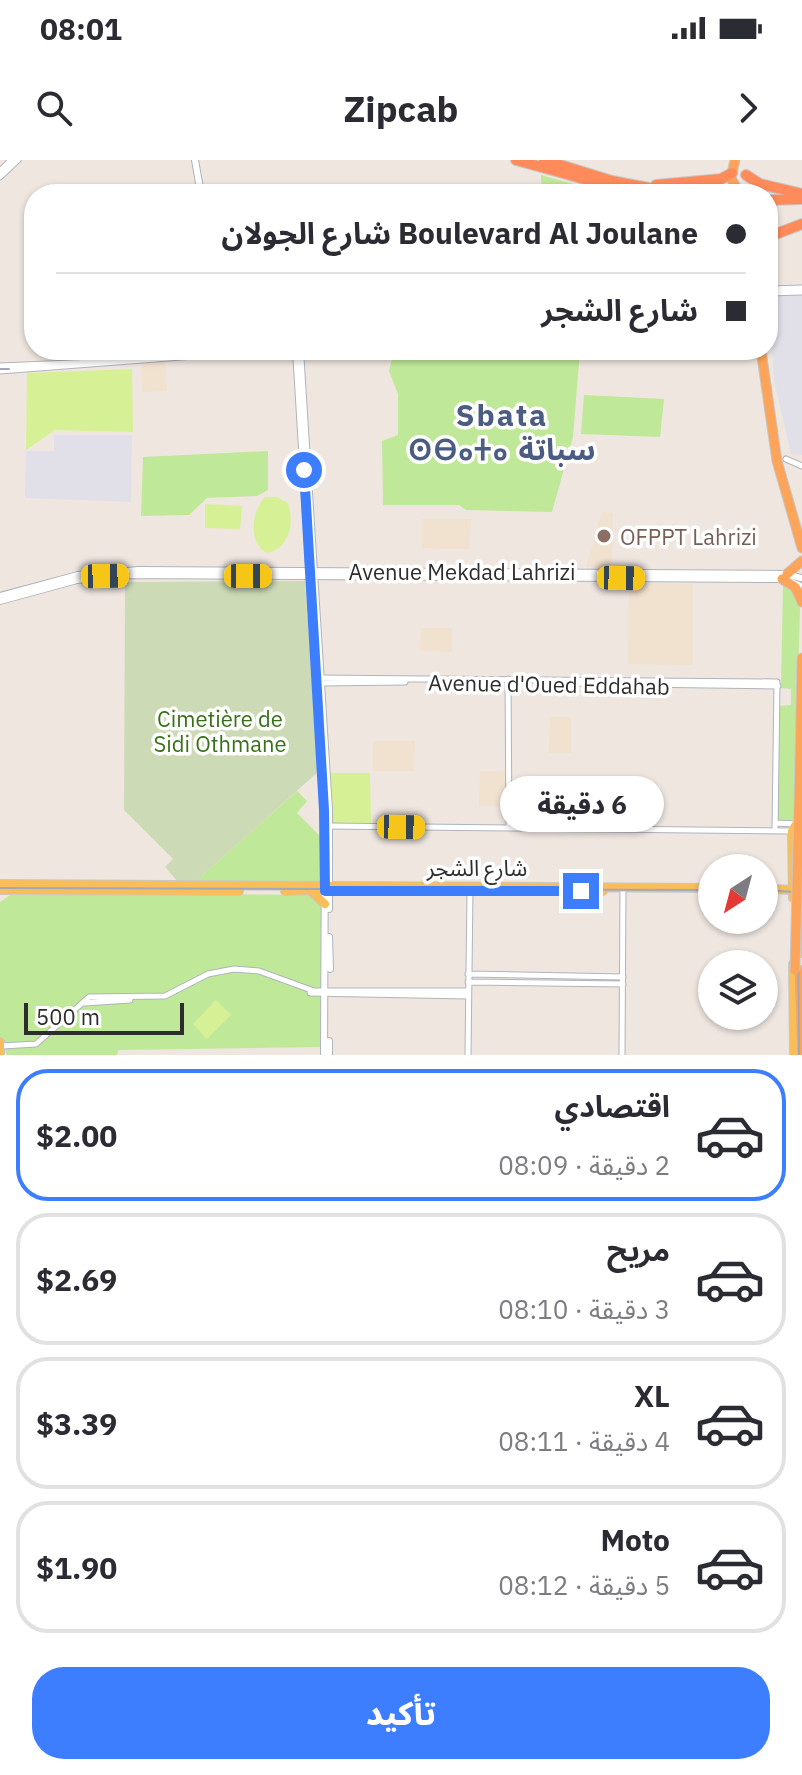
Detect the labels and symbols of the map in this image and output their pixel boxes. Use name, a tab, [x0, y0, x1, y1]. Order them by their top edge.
district label: Sbata ⵙⴱⴰⵜⴰ سباتة	[408, 395, 596, 468]
route start	[286, 452, 322, 488]
place label: OFPPT Lahrizi	[620, 522, 757, 551]
marker: OFPPT Lahrizi	[595, 527, 613, 545]
street label: Avenue Mekdad Lahrizi	[349, 557, 575, 586]
car	[81, 564, 129, 588]
car	[224, 564, 272, 588]
car	[597, 566, 645, 590]
street label: Avenue d'Oued Eddahab	[428, 667, 670, 701]
park label: Cimetière de Sidi Othmane	[153, 704, 287, 758]
callout: 6 دقيقة	[499, 775, 663, 831]
car	[377, 815, 425, 839]
street label: شارع الشجر	[426, 853, 527, 885]
north arrow	[698, 854, 778, 934]
route end	[563, 873, 599, 909]
scale bar	[24, 999, 184, 1035]

